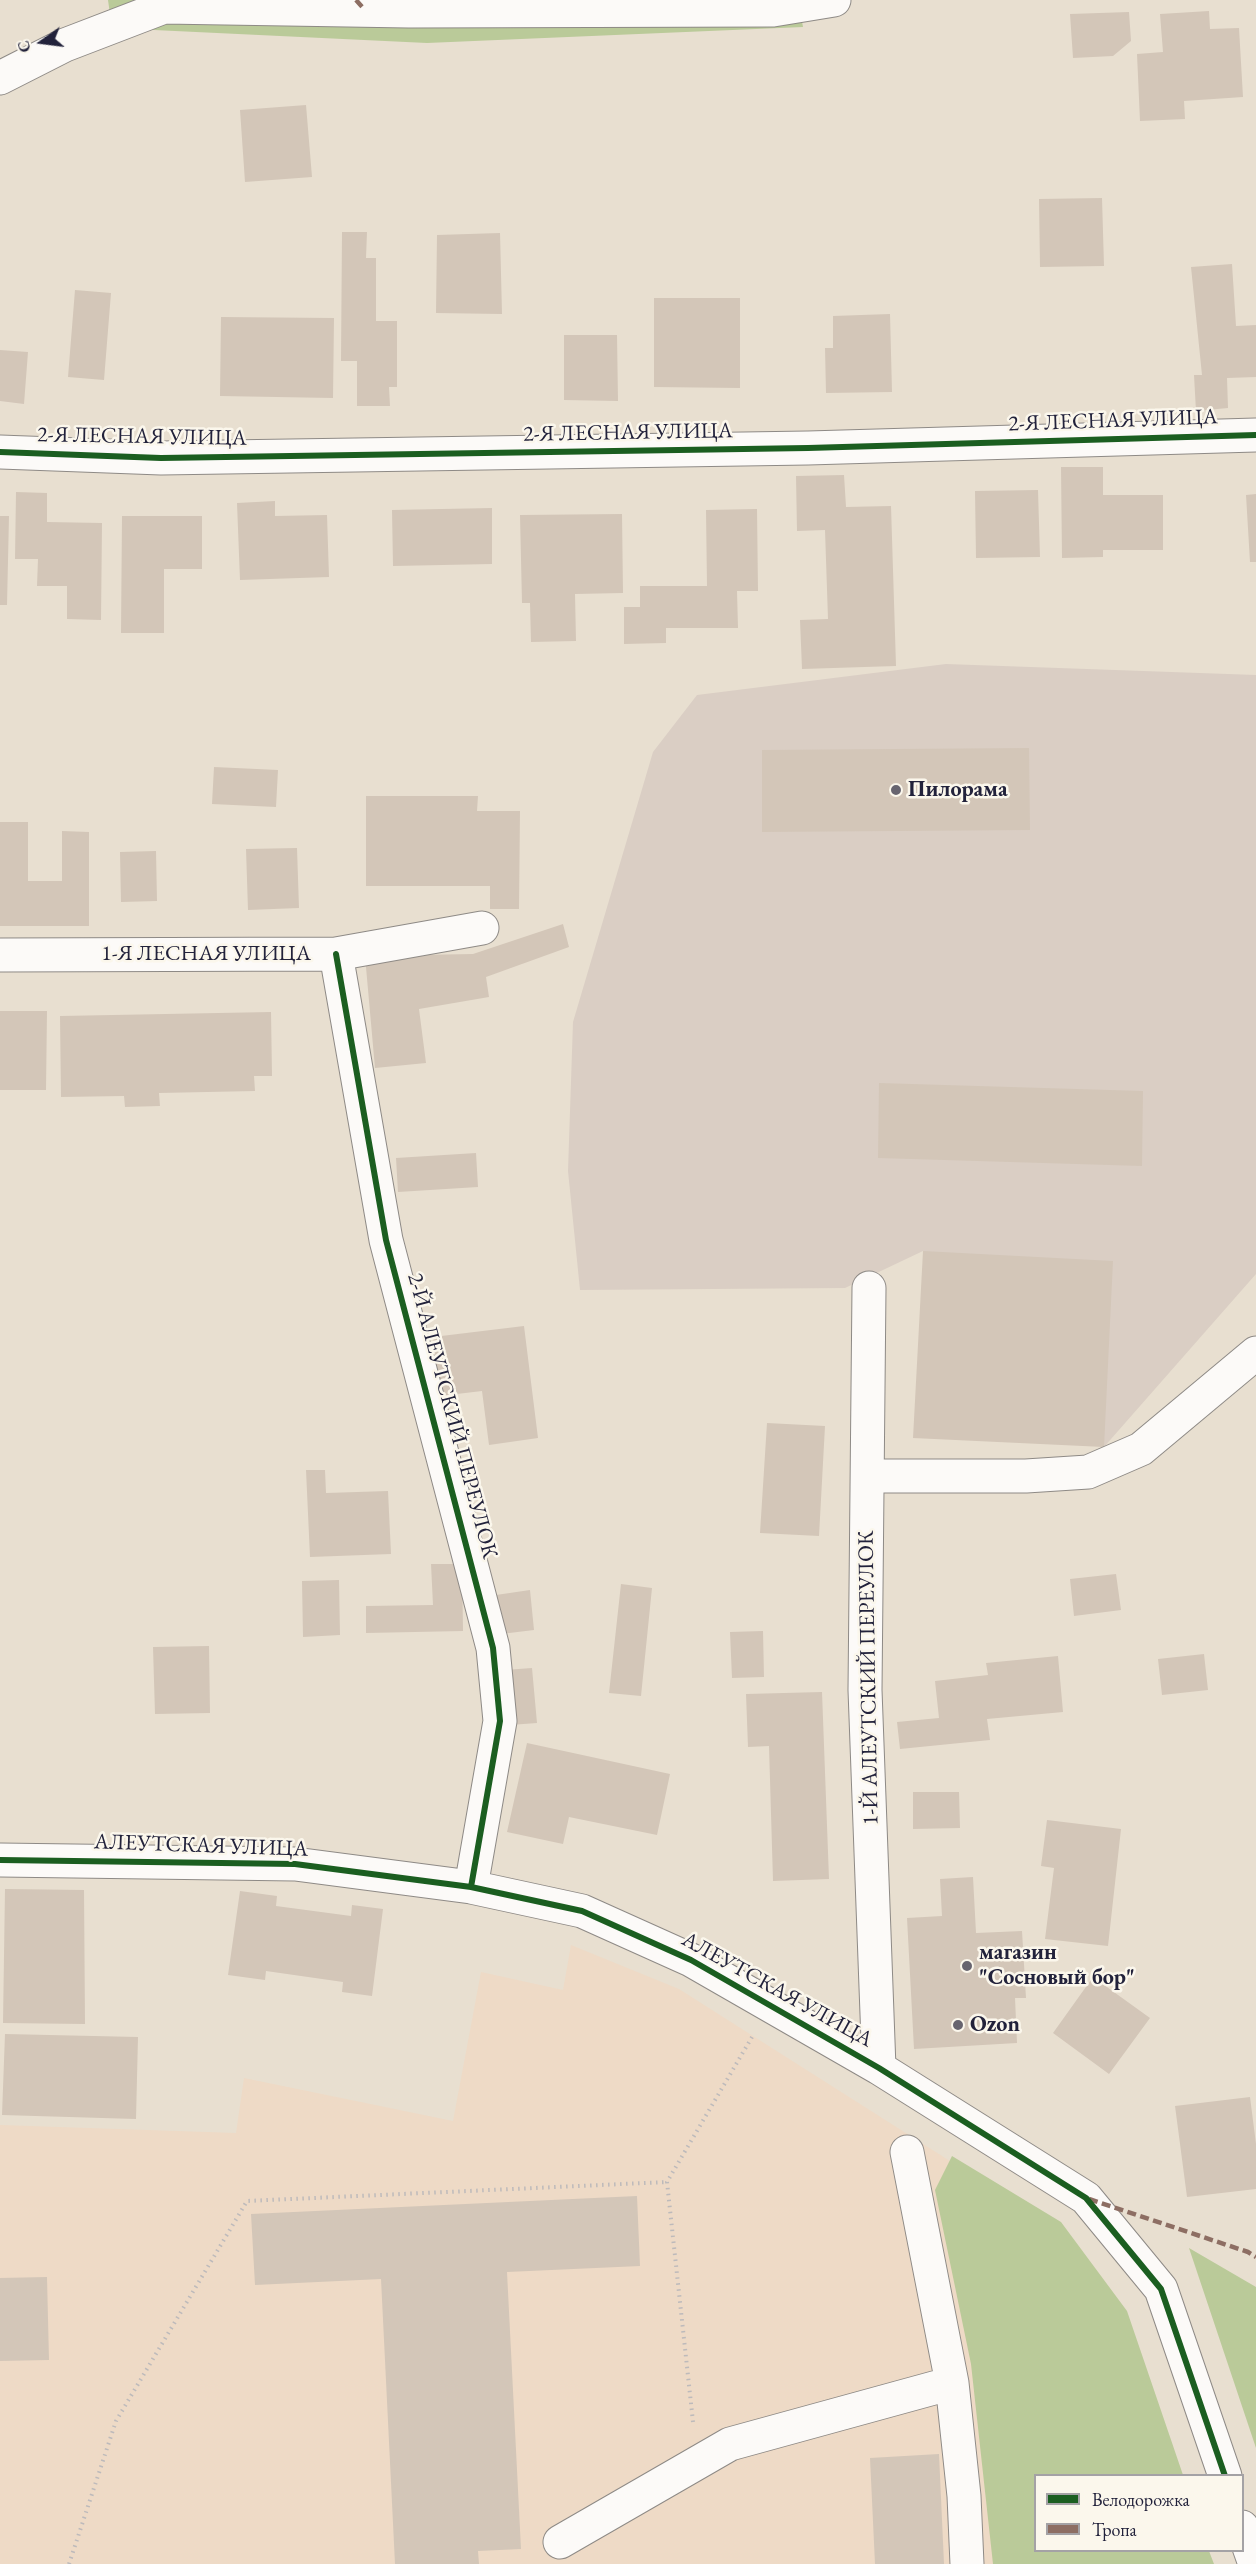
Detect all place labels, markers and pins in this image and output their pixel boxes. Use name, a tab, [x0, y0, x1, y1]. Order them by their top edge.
place label: Пилорама	[908, 777, 1008, 803]
marker: Пилорама	[889, 783, 903, 797]
place label: магазин "Сосновый бор"	[979, 1940, 1135, 1992]
marker: магазин "Сосновый бор"	[960, 1959, 974, 1973]
place label: Ozon	[970, 2012, 1020, 2038]
marker: Ozon	[951, 2018, 965, 2032]

